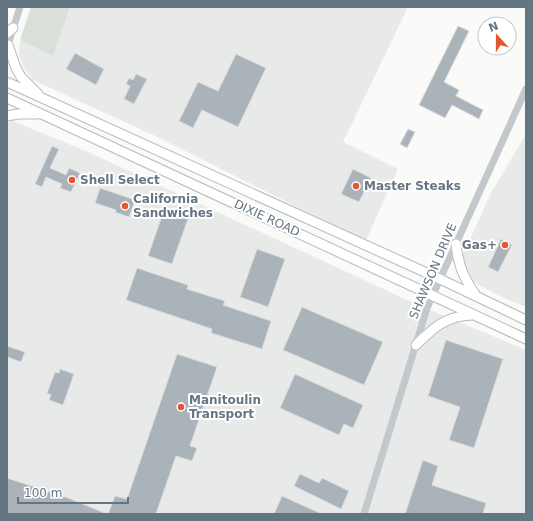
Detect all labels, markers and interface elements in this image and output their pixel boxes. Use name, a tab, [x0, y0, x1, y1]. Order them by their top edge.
north arrow	[477, 16, 517, 56]
text: N	[487, 19, 500, 35]
place label: Shell Select	[80, 173, 160, 187]
marker: Shell Select	[67, 175, 77, 185]
place label: Master Steaks	[364, 179, 461, 193]
marker: Master Steaks	[351, 181, 361, 191]
place label: California Sandwiches	[133, 192, 213, 220]
street label: DIXIE ROAD	[232, 197, 302, 239]
marker: California Sandwiches	[120, 201, 130, 211]
street label: SHAWSON DRIVE	[406, 221, 460, 321]
place label: Gas+	[462, 238, 497, 252]
marker: Gas+	[500, 240, 510, 250]
place label: Manitoulin Transport	[189, 393, 261, 421]
marker: Manitoulin Transport	[176, 402, 186, 412]
scale bar	[18, 479, 128, 505]
text: 100 m	[24, 486, 62, 500]

